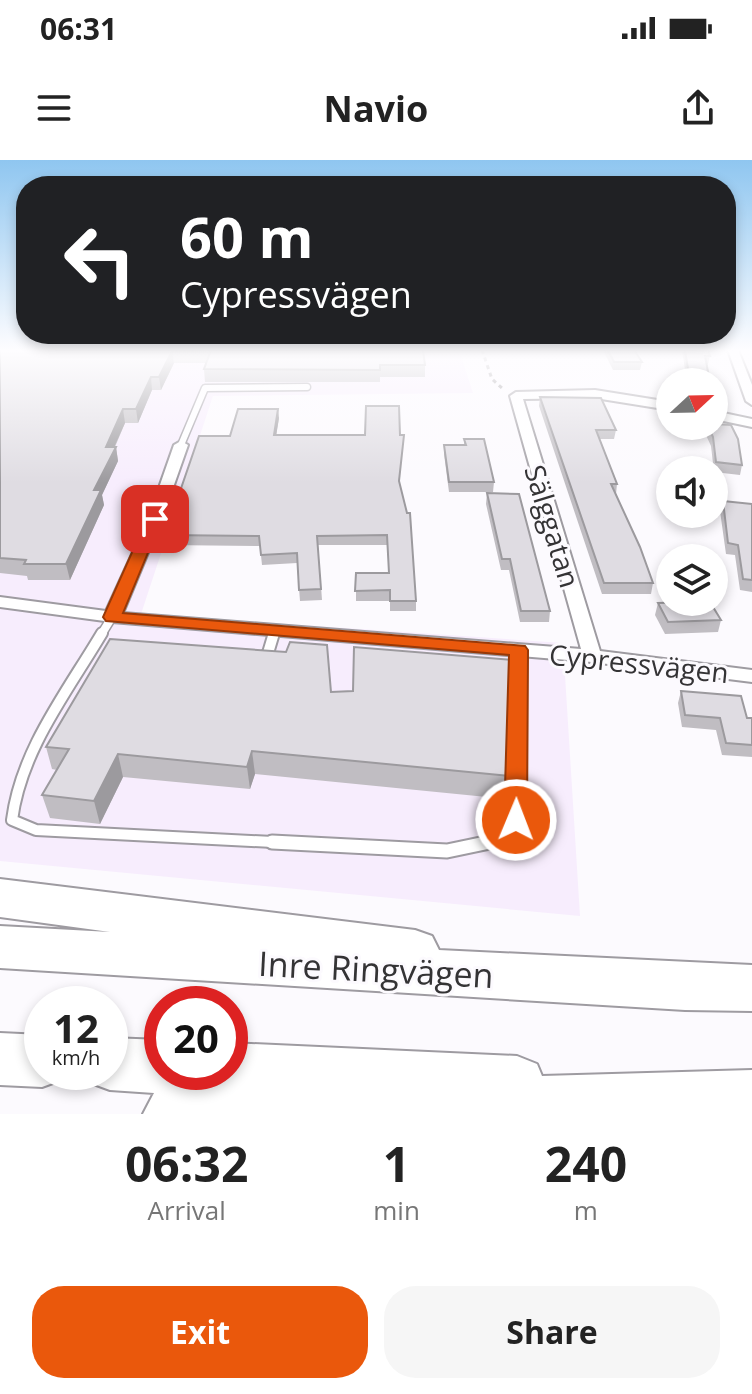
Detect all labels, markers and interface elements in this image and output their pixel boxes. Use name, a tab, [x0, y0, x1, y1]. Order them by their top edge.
text: 06:31	[40, 8, 117, 49]
text: Navio	[324, 84, 428, 133]
icon: menu	[32, 86, 76, 130]
icon: share	[676, 86, 720, 130]
text: 60 m	[180, 198, 314, 274]
icon: left	[48, 208, 152, 312]
text: Cypressvägen	[180, 270, 412, 319]
north arrow	[656, 368, 728, 440]
map controls	[656, 368, 728, 616]
button: sound	[656, 456, 728, 528]
street label: Sälggatan	[516, 460, 590, 592]
pin	[121, 485, 189, 553]
icon: arrive	[133, 497, 177, 541]
button: layers	[656, 544, 728, 616]
street label: Cypressvägen	[547, 635, 731, 691]
position arrow	[474, 778, 558, 862]
street label: Inre Ringvägen	[257, 940, 495, 998]
speed limit sign: 20	[144, 986, 248, 1090]
text: 12	[53, 1000, 99, 1055]
text: km/h	[52, 1044, 100, 1071]
text: 06:32	[125, 1131, 248, 1196]
text: 1	[383, 1131, 410, 1196]
text: 240	[545, 1131, 627, 1196]
text: Arrival	[147, 1192, 226, 1228]
text: min	[373, 1192, 420, 1228]
text: m	[574, 1192, 598, 1228]
button: Exit	[32, 1286, 368, 1378]
button: Share	[384, 1286, 720, 1378]

